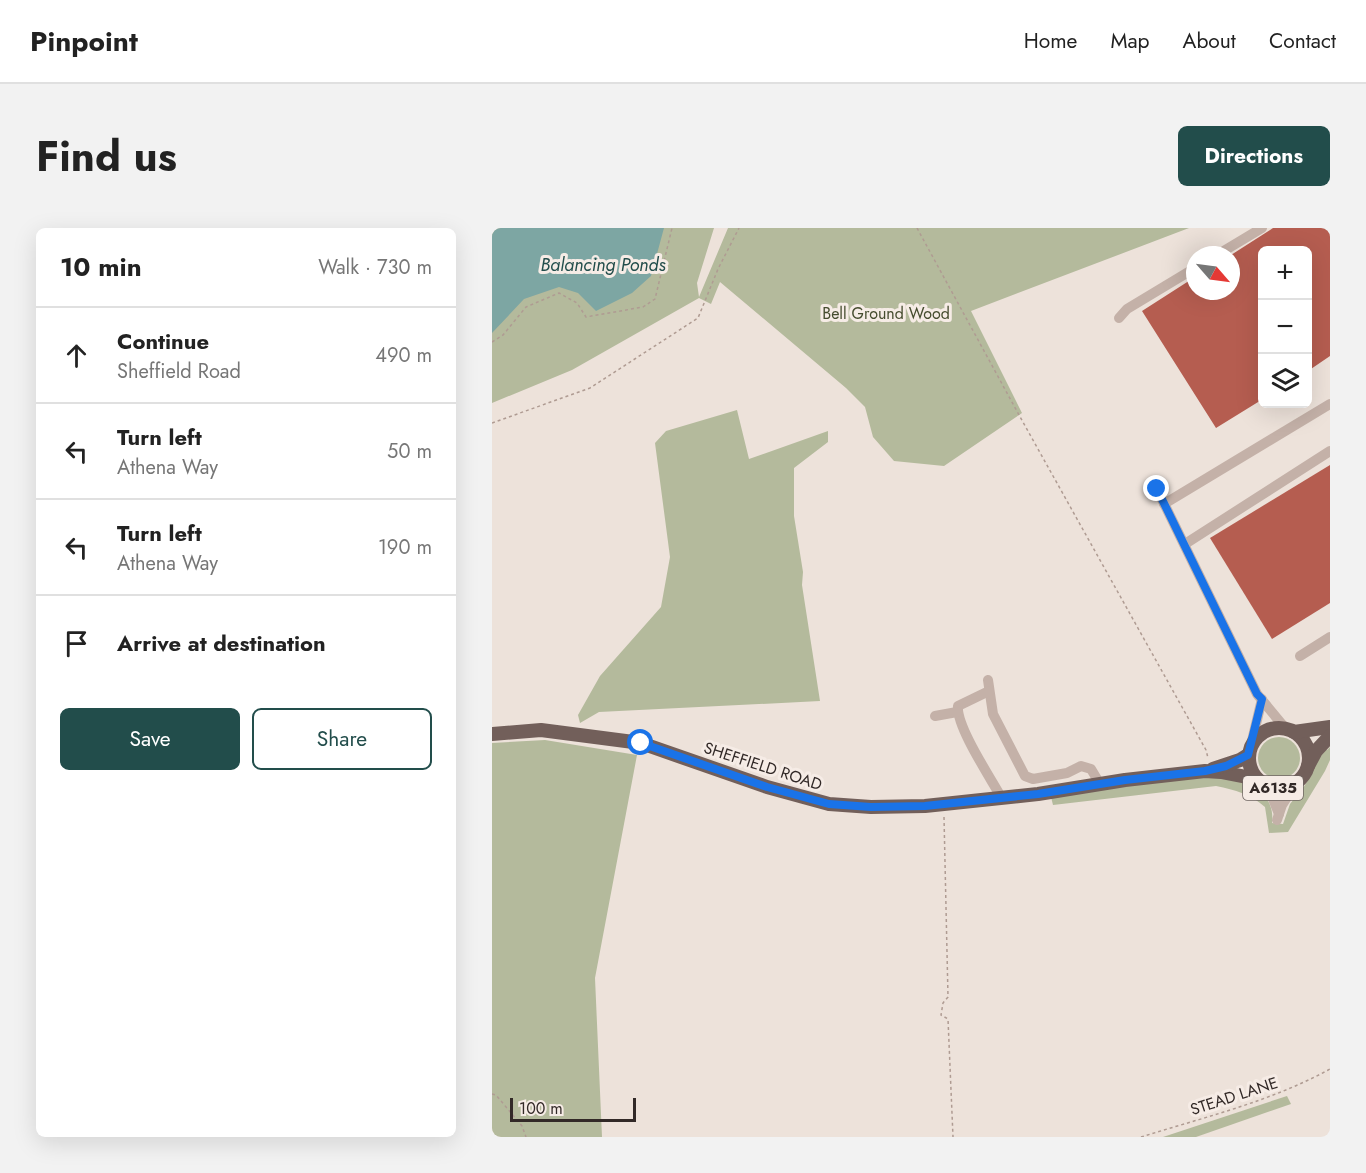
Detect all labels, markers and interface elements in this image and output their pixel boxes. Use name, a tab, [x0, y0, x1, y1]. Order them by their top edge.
text: Pinpoint	[30, 21, 138, 62]
text: Home	[1024, 26, 1077, 56]
text: Map	[1110, 26, 1150, 56]
text: About	[1183, 26, 1236, 56]
text: Contact	[1269, 26, 1336, 56]
text: Find us	[36, 126, 177, 187]
button: Directions	[1178, 126, 1330, 186]
north arrow	[1186, 246, 1240, 300]
map controls	[1258, 246, 1312, 408]
button: +	[1258, 246, 1312, 300]
text: 10 min	[60, 248, 142, 286]
water label: Balancing Ponds	[541, 252, 666, 278]
text: Walk · 730 m	[318, 253, 432, 282]
button: −	[1258, 300, 1312, 354]
park label: Bell Ground Wood	[822, 302, 950, 325]
text: Continue	[117, 325, 209, 357]
icon: ahead	[60, 339, 93, 372]
text: 490 m	[375, 341, 432, 370]
button: layers	[1258, 354, 1312, 408]
text: Sheffield Road	[117, 357, 241, 386]
text: Turn left	[117, 421, 202, 453]
icon: left	[60, 435, 93, 468]
text: 50 m	[387, 437, 432, 466]
text: Athena Way	[117, 453, 218, 482]
route end	[1143, 475, 1169, 501]
text: Turn left	[117, 517, 202, 549]
icon: left	[60, 531, 93, 564]
text: 190 m	[378, 533, 432, 562]
text: Athena Way	[117, 549, 218, 578]
icon: arrive	[60, 627, 93, 660]
text: Arrive at destination	[117, 627, 326, 659]
button: Save	[60, 708, 240, 770]
button: Share	[252, 708, 432, 770]
route start	[627, 729, 653, 755]
street label: SHEFFIELD ROAD	[701, 736, 825, 796]
road number: A6135	[1243, 776, 1303, 800]
street label: STEAD LANE	[1187, 1071, 1281, 1121]
scale bar	[510, 1095, 636, 1122]
text: 100 m	[519, 1097, 563, 1120]

